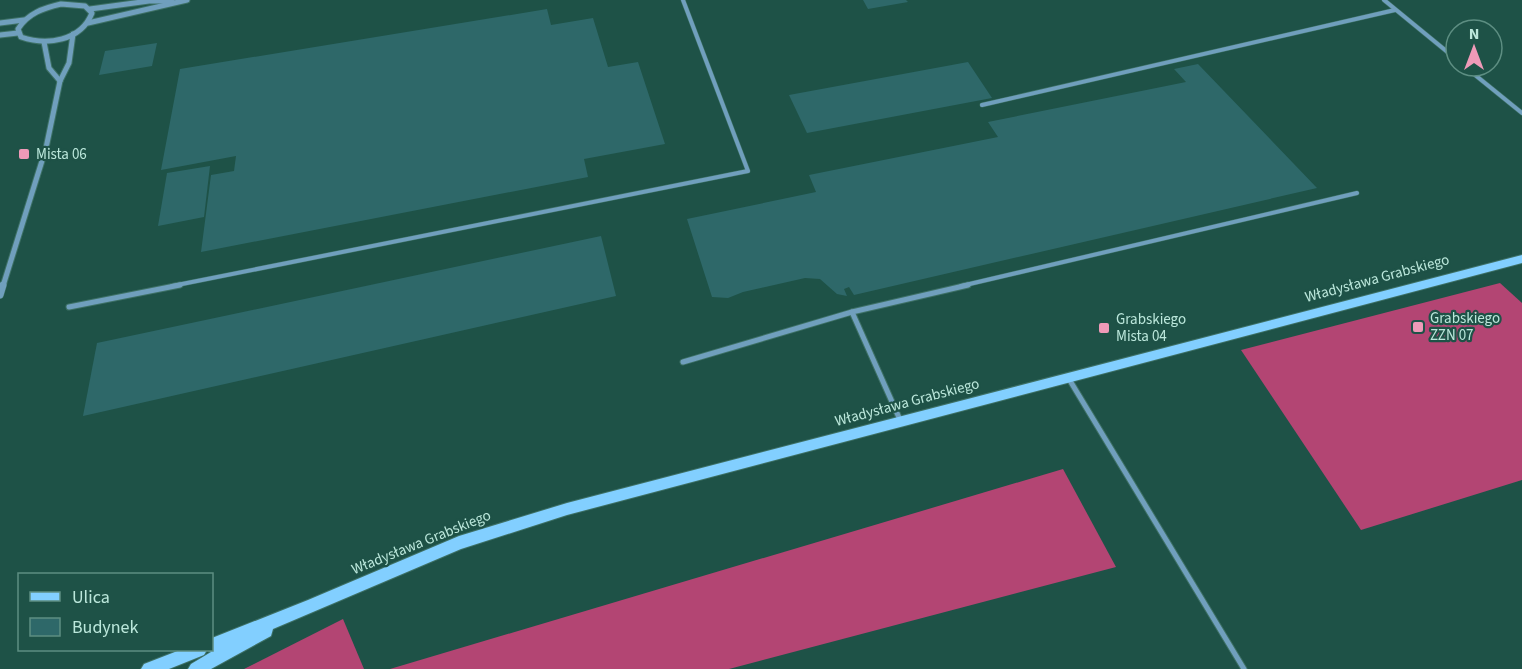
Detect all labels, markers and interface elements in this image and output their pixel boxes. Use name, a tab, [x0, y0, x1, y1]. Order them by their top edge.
north arrow	[1444, 18, 1504, 78]
text: N	[1469, 23, 1479, 45]
place label: Mista 06	[36, 144, 87, 165]
marker: Mista 06	[17, 147, 31, 161]
street label: Władysława Grabskiego	[1303, 249, 1452, 308]
place label: Grabskiego ZZN 07	[1430, 308, 1500, 346]
place label: Grabskiego Mista 04	[1116, 309, 1186, 347]
marker: Grabskiego ZZN 07	[1411, 320, 1425, 334]
marker: Grabskiego Mista 04	[1097, 321, 1111, 335]
street label: Władysława Grabskiego	[833, 373, 982, 432]
street label: Władysława Grabskiego	[348, 505, 494, 580]
legend	[18, 573, 213, 651]
text: Ulica	[72, 585, 110, 610]
text: Budynek	[72, 615, 139, 640]

